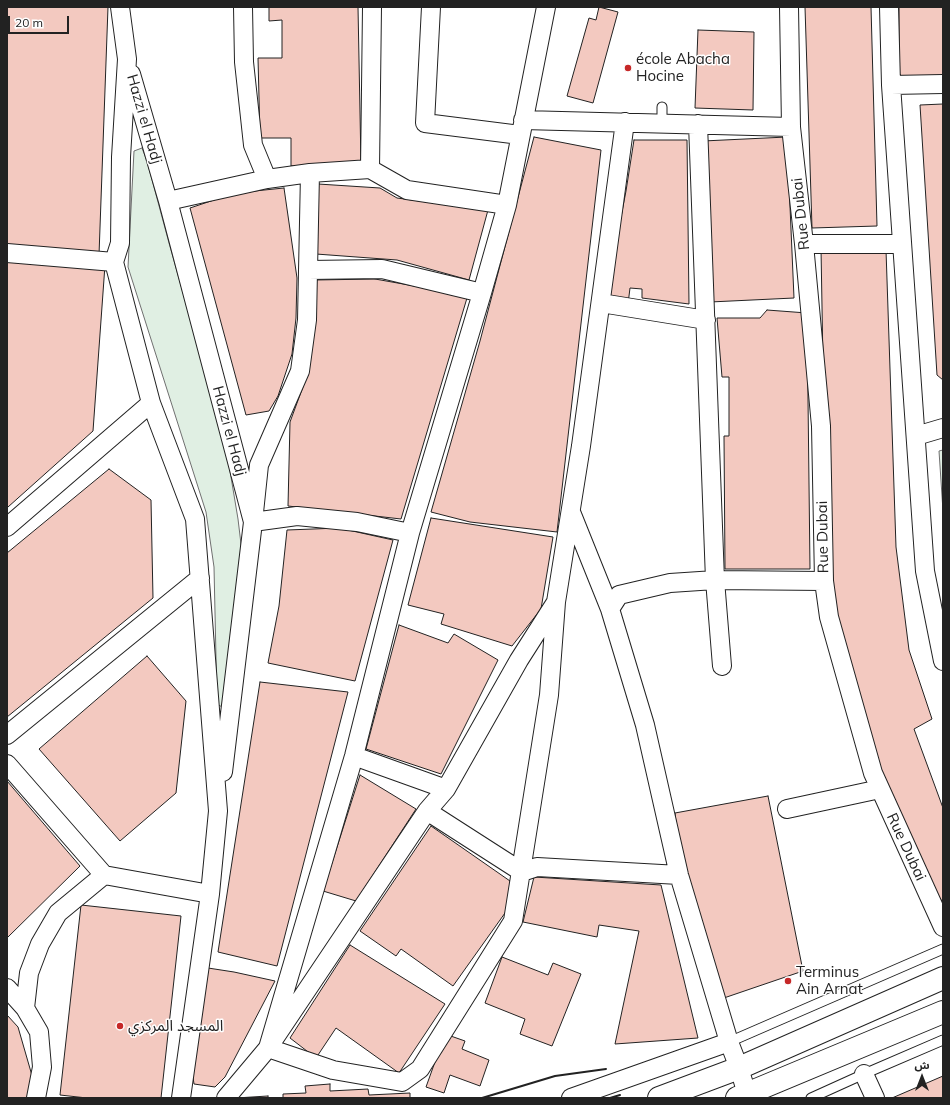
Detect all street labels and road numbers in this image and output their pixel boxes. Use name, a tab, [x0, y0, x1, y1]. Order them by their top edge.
street label: Hazzi el Hadj	[123, 72, 165, 166]
street label: Rue Dubai	[788, 177, 814, 251]
street label: Hazzi el Hadj	[208, 384, 250, 478]
street label: Rue Dubai	[813, 501, 833, 573]
street label: Rue Dubai	[883, 810, 929, 884]

